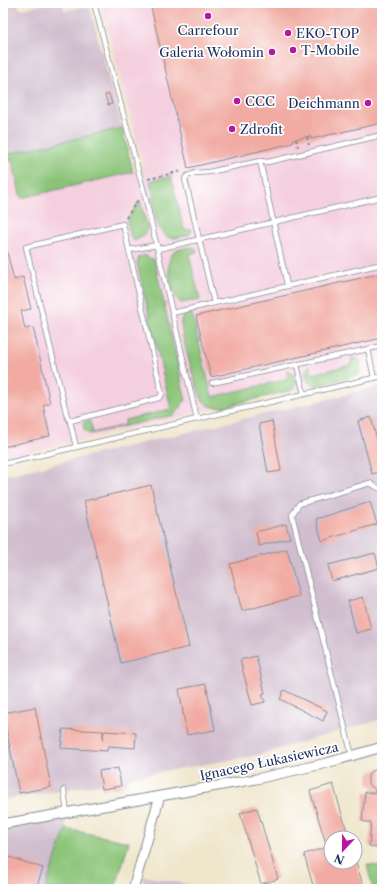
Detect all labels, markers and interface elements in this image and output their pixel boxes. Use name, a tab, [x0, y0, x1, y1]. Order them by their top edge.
marker: Carrefour	[203, 11, 213, 21]
place label: Carrefour	[178, 22, 239, 38]
place label: EKO-TOP	[296, 25, 360, 41]
marker: EKO-TOP	[283, 28, 293, 38]
place label: T-Mobile	[301, 42, 359, 58]
place label: Galeria Wołomin	[159, 44, 264, 60]
marker: T-Mobile	[288, 45, 298, 55]
marker: Galeria Wołomin	[267, 47, 277, 57]
place label: CCC	[245, 93, 275, 109]
place label: Deichmann	[288, 95, 360, 111]
marker: CCC	[232, 96, 242, 106]
marker: Deichmann	[363, 98, 373, 108]
place label: Zdrofit	[240, 121, 283, 137]
marker: Zdrofit	[227, 124, 237, 134]
street label: Ignacego Łukasiewicza	[198, 738, 340, 784]
north arrow	[323, 830, 363, 870]
text: N	[332, 851, 346, 868]

